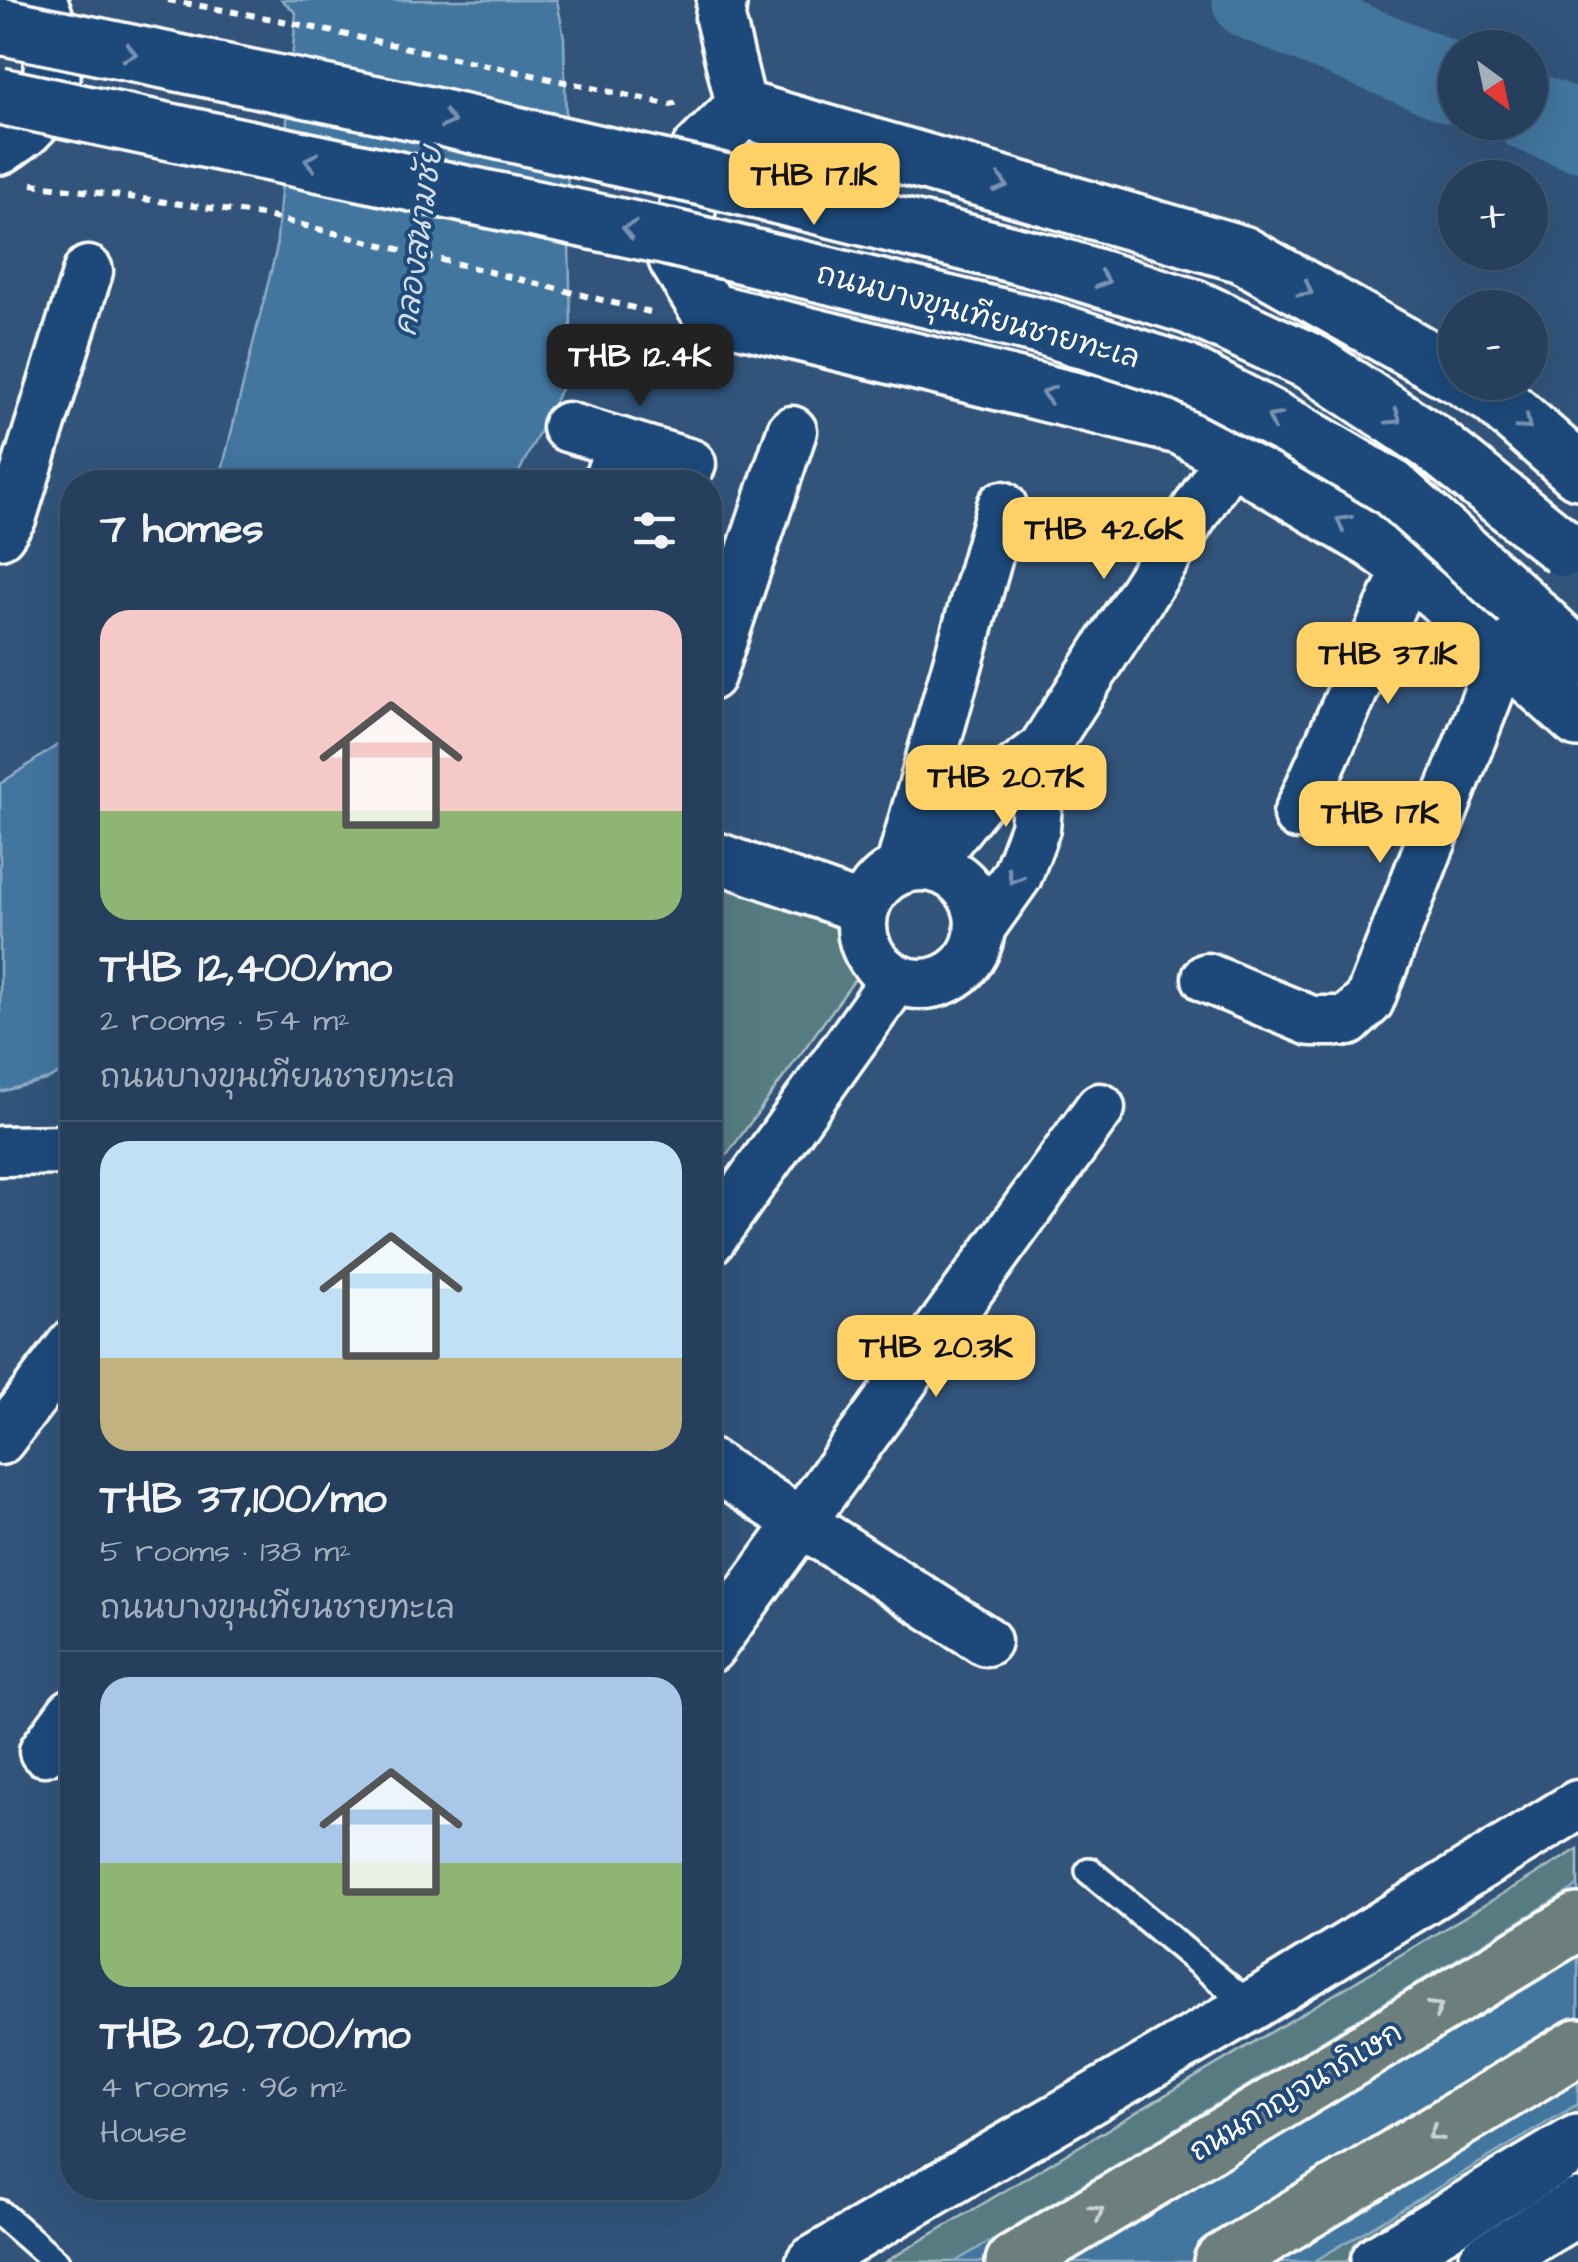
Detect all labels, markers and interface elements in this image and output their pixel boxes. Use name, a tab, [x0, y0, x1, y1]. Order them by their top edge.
north arrow	[1438, 30, 1548, 140]
map controls	[1438, 30, 1548, 400]
one-way arrow	[121, 41, 138, 62]
one-way arrow	[439, 108, 456, 129]
water label: คลองสนามชัย	[383, 141, 455, 339]
pin: THB 17.1K	[700, 143, 928, 228]
one-way arrow	[303, 152, 320, 173]
text: THB 17.1K	[751, 153, 877, 198]
button: +	[1438, 160, 1548, 270]
one-way arrow	[992, 172, 1009, 193]
one-way arrow	[621, 219, 638, 240]
street label: ถนนบางขุนเทียนชายทะเล	[812, 253, 1144, 379]
one-way arrow	[1094, 268, 1111, 289]
one-way arrow	[1296, 278, 1314, 298]
button: −	[1438, 290, 1548, 400]
pin: THB 12.4K	[526, 324, 754, 409]
text: THB 12.4K	[569, 334, 711, 379]
one-way arrow	[1040, 385, 1057, 406]
one-way arrow	[1384, 406, 1403, 424]
one-way arrow	[1266, 412, 1284, 432]
one-way arrow	[1513, 413, 1532, 431]
pin: THB 42.6K	[990, 497, 1218, 582]
text: 7 homes	[100, 501, 264, 559]
icon: filters	[627, 503, 682, 558]
text: THB 42.6K	[1025, 507, 1183, 552]
one-way arrow	[1336, 515, 1354, 534]
pin: THB 37.1K	[1274, 622, 1502, 707]
text: THB 37.1K	[1319, 632, 1457, 677]
icon: home	[301, 675, 481, 855]
pin: THB 20.7K	[892, 745, 1120, 830]
text: THB 20.7K	[928, 755, 1084, 800]
pin: THB 17K	[1288, 781, 1472, 866]
text: THB 17K	[1321, 791, 1439, 836]
one-way arrow	[1007, 866, 1027, 884]
text: THB 12,400/mo	[100, 940, 392, 998]
text: 2 rooms · 54 m²	[100, 998, 350, 1043]
text: ถนนบางขุนเทียนชายทะเล	[100, 1055, 455, 1100]
icon: home	[301, 1206, 481, 1386]
pin: THB 20.3K	[822, 1315, 1050, 1400]
text: THB 20.3K	[859, 1325, 1013, 1370]
text: THB 37,100/mo	[100, 1471, 387, 1529]
text: 5 rooms · 138 m²	[100, 1529, 351, 1574]
text: ถนนบางขุนเทียนชายทะเล	[100, 1586, 455, 1631]
icon: home	[301, 1742, 481, 1922]
one-way arrow	[1425, 2001, 1443, 2020]
text: THB 20,700/mo	[100, 2007, 411, 2065]
street label: ถนนกาญจนาภิเษก	[1182, 2012, 1410, 2172]
text: 4 rooms · 96 m²	[100, 2065, 347, 2110]
text: House	[100, 2110, 187, 2155]
one-way arrow	[1428, 2122, 1446, 2141]
one-way arrow	[1087, 2205, 1105, 2224]

